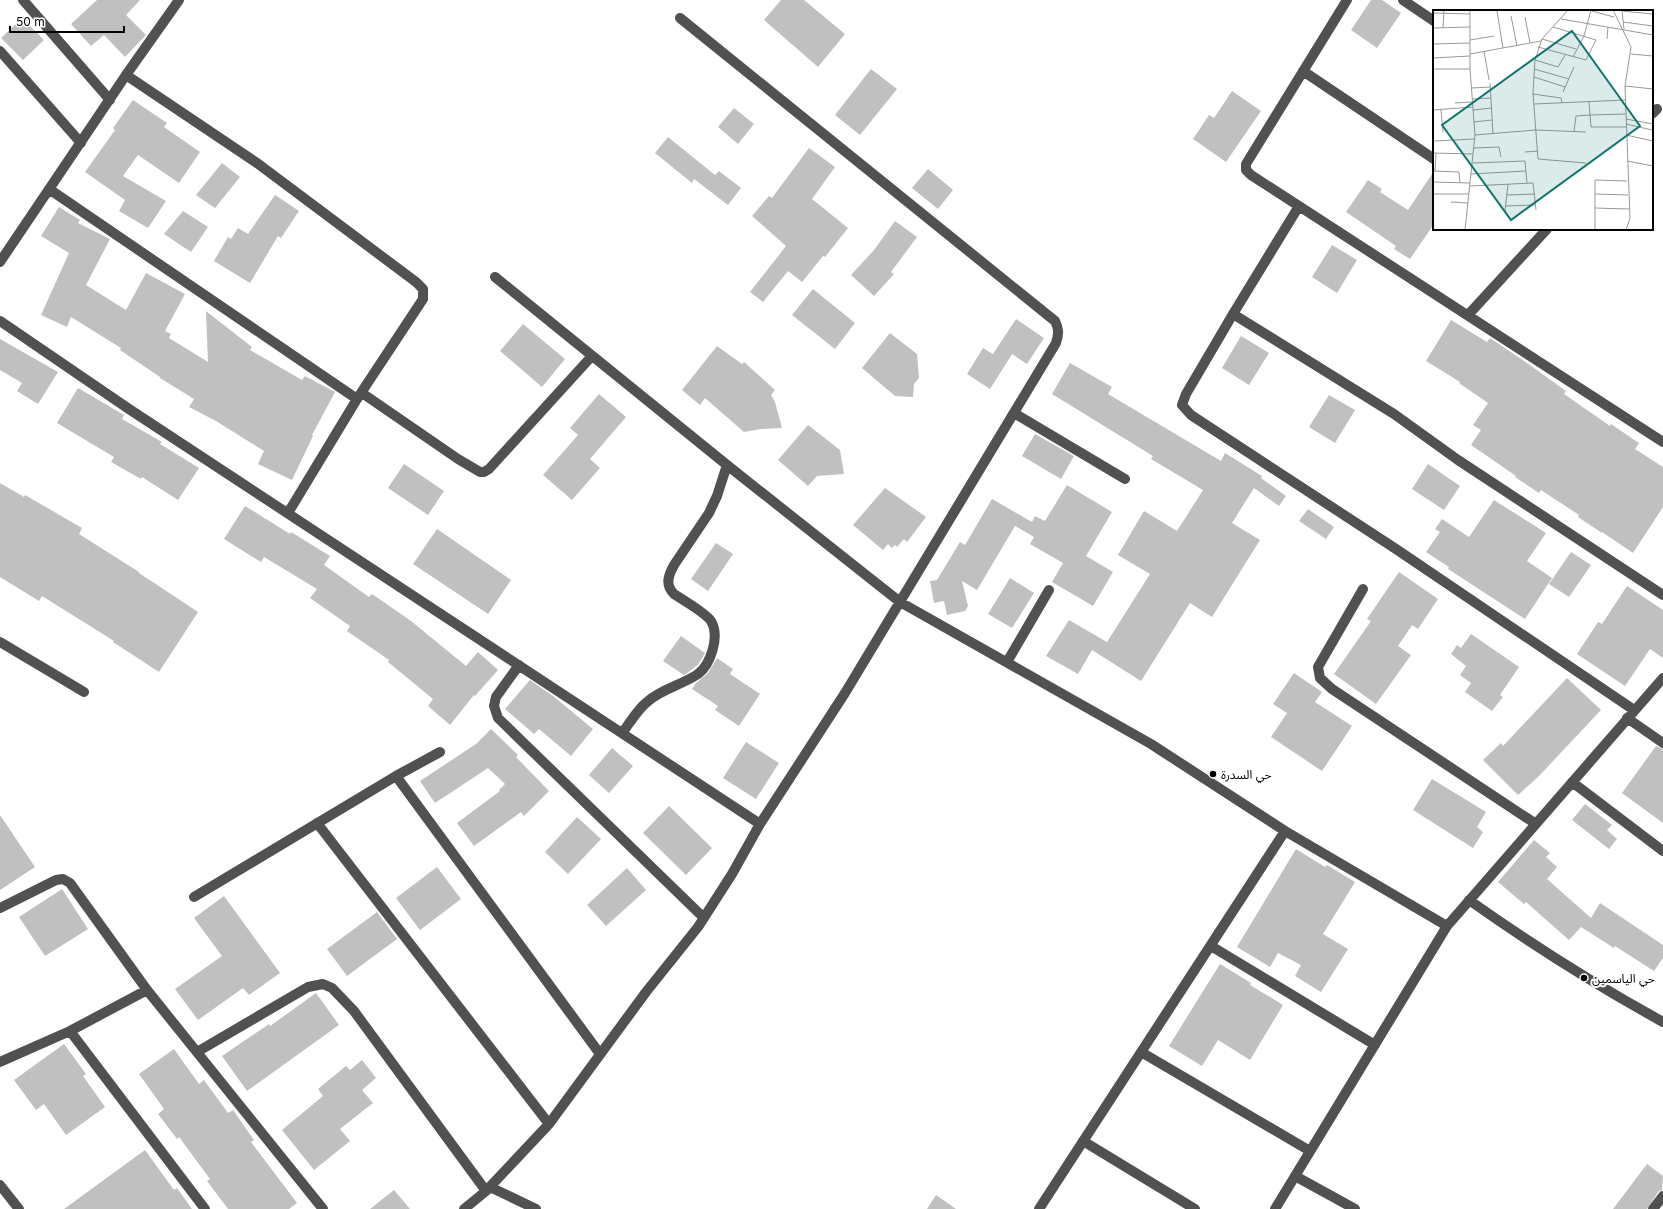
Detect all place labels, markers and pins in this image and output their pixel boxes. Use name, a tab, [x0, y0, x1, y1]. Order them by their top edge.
place label: حي السدرة	[1221, 767, 1272, 784]
marker: حي السدرة	[1208, 769, 1218, 779]
place label: حي الياسمين	[1592, 971, 1655, 988]
marker: حي الياسمين	[1579, 973, 1589, 983]

